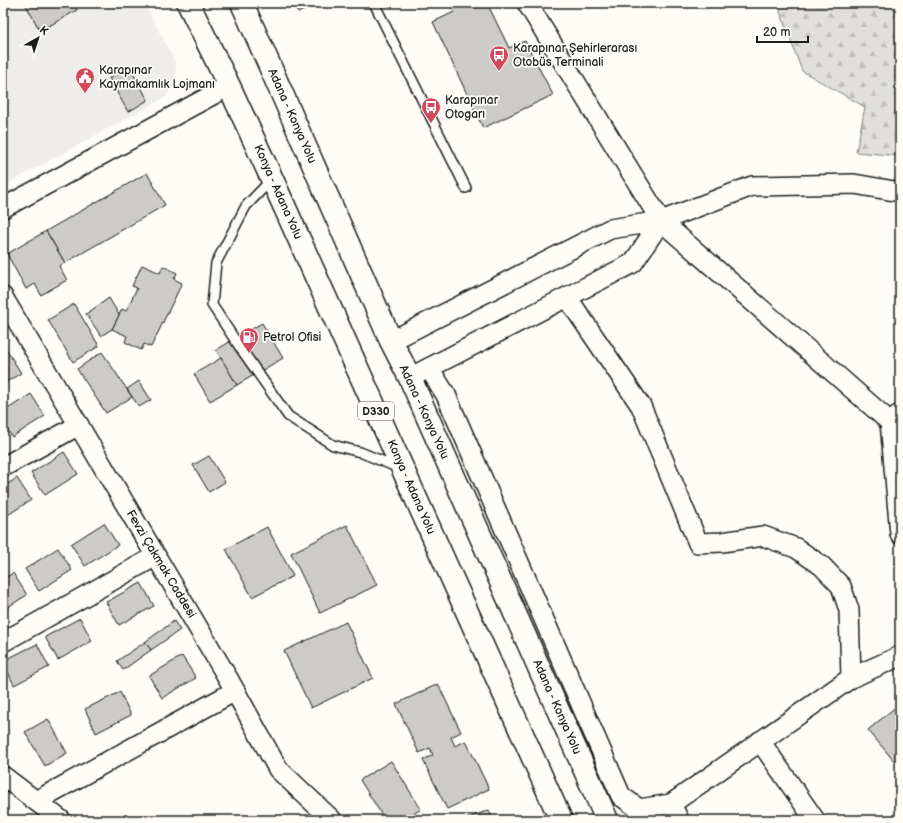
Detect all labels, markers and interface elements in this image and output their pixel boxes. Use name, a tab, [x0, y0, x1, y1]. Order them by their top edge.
north arrow	[18, 18, 58, 58]
scale bar	[757, 18, 808, 44]
text: K	[37, 23, 51, 38]
text: 20 m	[763, 25, 790, 40]
place label: Karapınar Şehirlerarası Otobüs Terminali	[513, 41, 638, 70]
bus stop icon: Karapınar Şehirlerarası Otobüs Terminali	[488, 44, 510, 72]
place label: Karapınar Kaymakamlık Lojmanı	[99, 63, 215, 92]
public building icon: Karapınar Kaymakamlık Lojmanı	[74, 66, 96, 94]
street label: Adana - Konya Yolu	[264, 66, 320, 166]
place label: Karapınar Otogarı	[445, 93, 499, 122]
bus stop icon: Karapınar Otogarı	[420, 96, 442, 124]
street label: Konya - Adana Yolu	[250, 142, 306, 242]
fuel station icon: Petrol Ofisi	[238, 326, 260, 354]
place label: Petrol Ofisi	[263, 330, 322, 345]
street label: Adana - Konya Yolu	[396, 363, 452, 461]
road number: D330	[358, 402, 394, 420]
street label: Konya - Adana Yolu	[383, 437, 439, 537]
street label: Fevzi Çakmak Caddesi	[123, 507, 199, 621]
street label: Adana - Konya Yolu	[529, 657, 585, 757]

